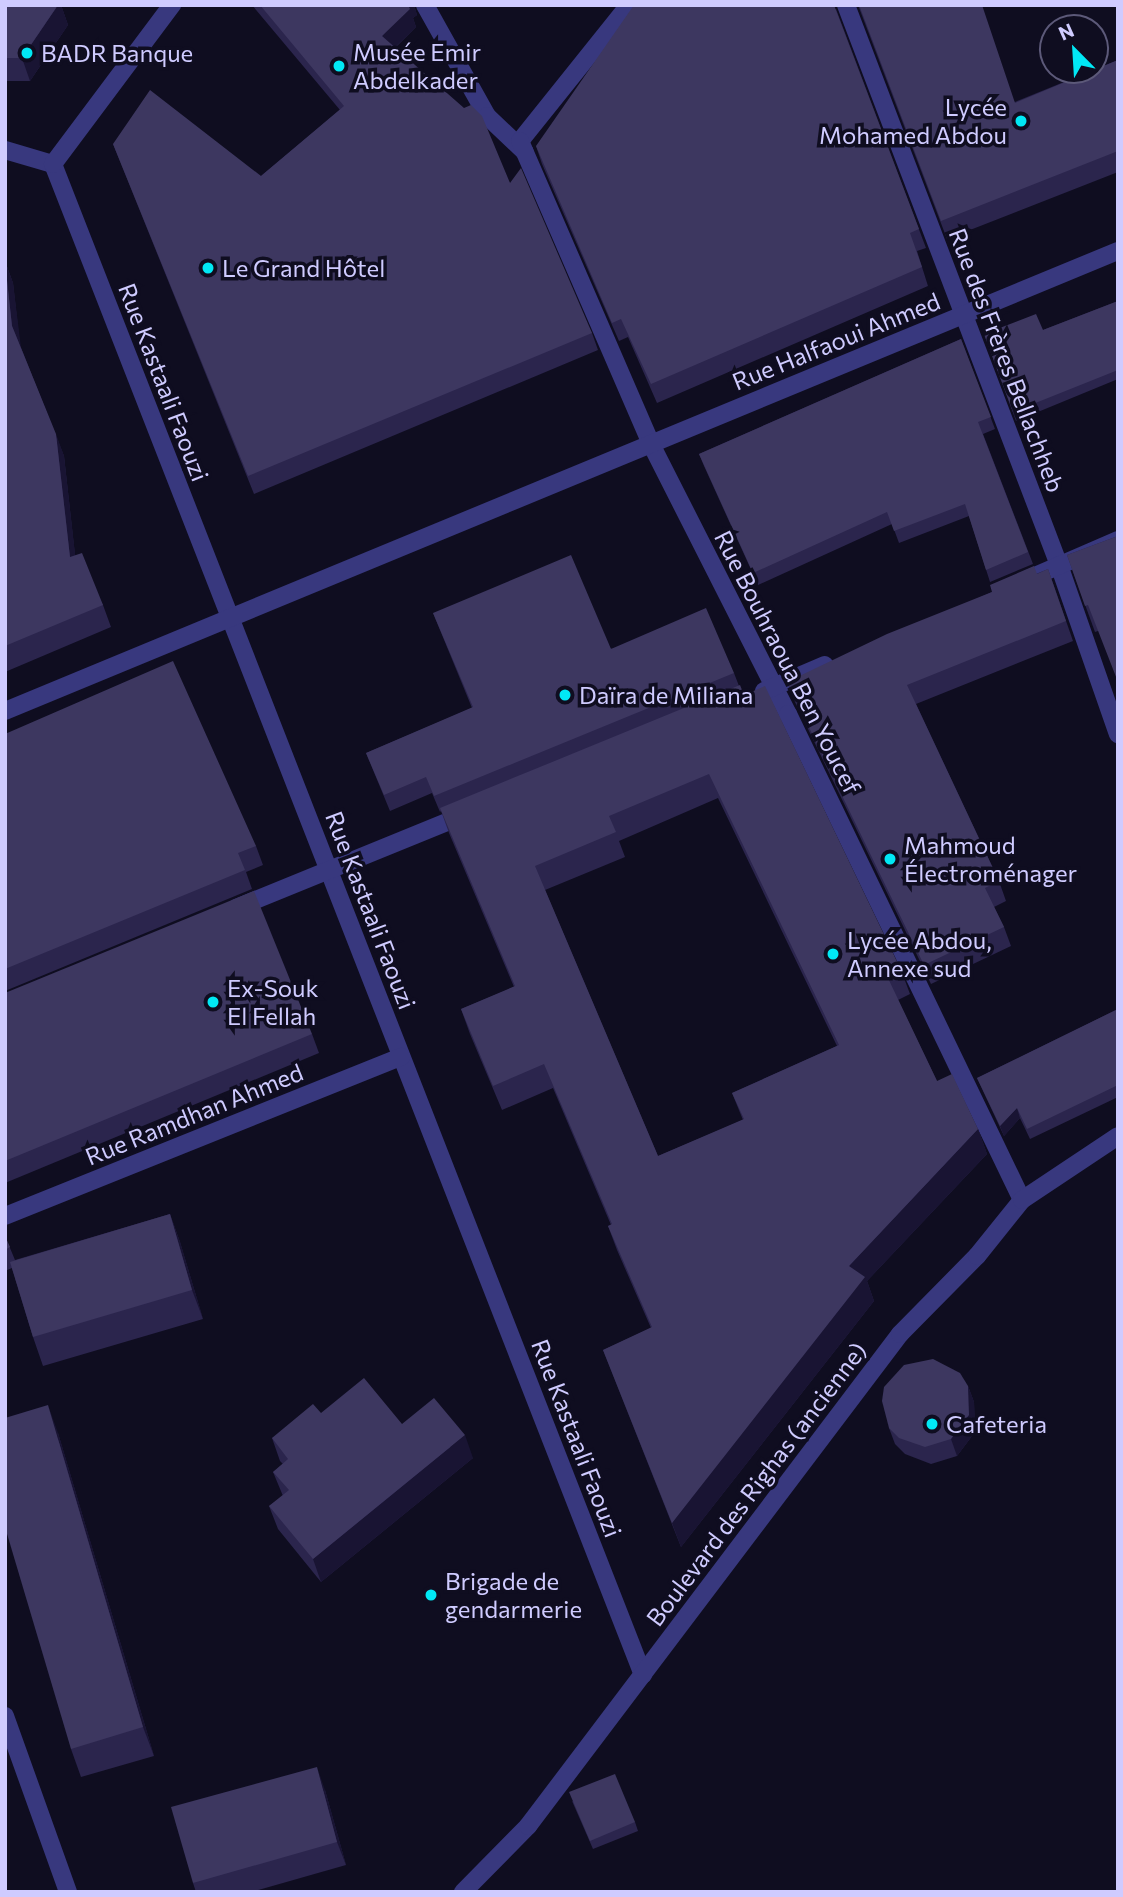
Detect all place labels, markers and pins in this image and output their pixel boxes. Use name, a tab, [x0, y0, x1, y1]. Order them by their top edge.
place label: Musée Emir Abdelkader	[353, 38, 481, 94]
place label: BADR Banque	[41, 39, 193, 67]
marker: BADR Banque	[19, 45, 35, 61]
marker: Musée Emir Abdelkader	[331, 58, 347, 74]
place label: Lycée Mohamed Abdou	[819, 93, 1007, 149]
marker: Lycée Mohamed Abdou	[1013, 113, 1029, 129]
place label: Le Grand Hôtel	[222, 254, 385, 282]
marker: Le Grand Hôtel	[200, 260, 216, 276]
place label: Daïra de Miliana	[579, 681, 753, 709]
marker: Daïra de Miliana	[557, 687, 573, 703]
place label: Mahmoud Électroménager	[904, 831, 1077, 887]
marker: Mahmoud Électroménager	[882, 851, 898, 867]
place label: Lycée Abdou, Annexe sud	[847, 926, 992, 982]
marker: Lycée Abdou, Annexe sud	[825, 946, 841, 962]
place label: Ex-Souk El Fellah	[227, 974, 318, 1030]
marker: Ex-Souk El Fellah	[205, 994, 221, 1010]
place label: Cafeteria	[946, 1410, 1047, 1438]
marker: Cafeteria	[924, 1416, 940, 1432]
place label: Brigade de gendarmerie	[445, 1567, 582, 1623]
marker: Brigade de gendarmerie	[423, 1587, 439, 1603]

